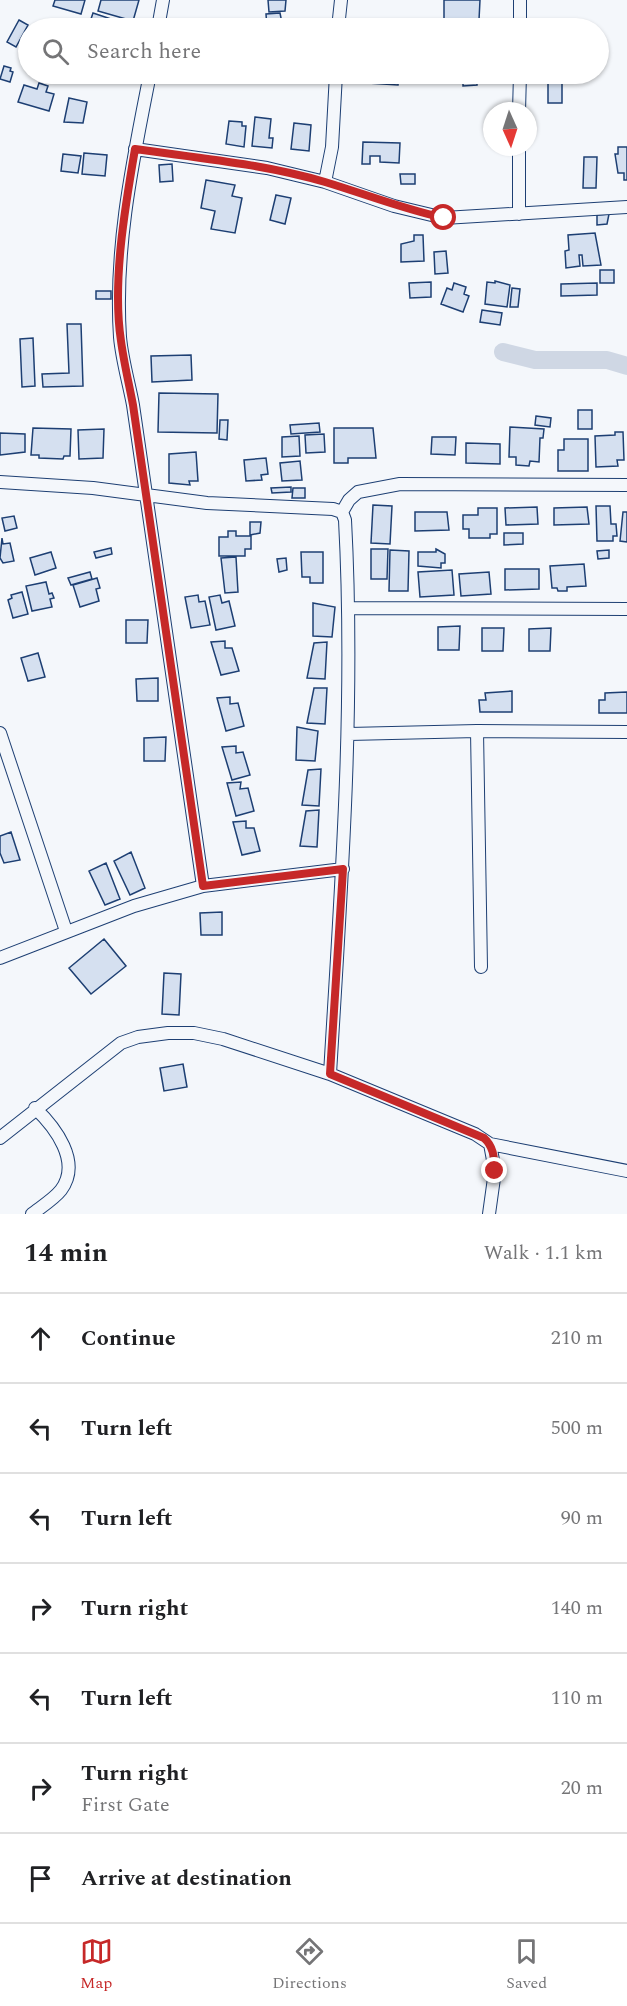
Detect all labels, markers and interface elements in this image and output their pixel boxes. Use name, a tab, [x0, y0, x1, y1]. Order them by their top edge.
search box	[18, 18, 609, 84]
icon: search	[39, 35, 72, 68]
text: Search here	[87, 35, 201, 68]
north arrow	[483, 102, 537, 156]
route start	[430, 204, 456, 230]
route end	[481, 1157, 507, 1183]
text: 14 min	[24, 1233, 108, 1273]
text: Walk · 1.1 km	[484, 1238, 603, 1268]
icon: ahead	[24, 1322, 57, 1355]
text: Continue	[81, 1322, 176, 1355]
text: 210 m	[551, 1323, 603, 1353]
icon: left	[24, 1412, 57, 1445]
text: Turn left	[81, 1412, 173, 1445]
text: 500 m	[551, 1413, 603, 1443]
icon: left	[24, 1502, 57, 1535]
text: Turn left	[81, 1502, 173, 1535]
text: 90 m	[561, 1503, 603, 1533]
icon: right	[24, 1592, 57, 1625]
text: Turn right	[81, 1592, 188, 1625]
text: 140 m	[551, 1593, 603, 1623]
icon: left	[24, 1682, 57, 1715]
text: Turn left	[81, 1682, 173, 1715]
text: 110 m	[551, 1683, 603, 1713]
text: Turn right	[81, 1757, 188, 1790]
icon: right	[24, 1772, 57, 1805]
text: 20 m	[561, 1773, 603, 1803]
text: First Gate	[81, 1790, 170, 1820]
icon: arrive	[24, 1862, 57, 1895]
text: Arrive at destination	[81, 1862, 292, 1895]
tab: Map	[80, 1935, 113, 1995]
tab: Directions	[272, 1935, 347, 1995]
tab: Saved	[506, 1935, 547, 1995]

